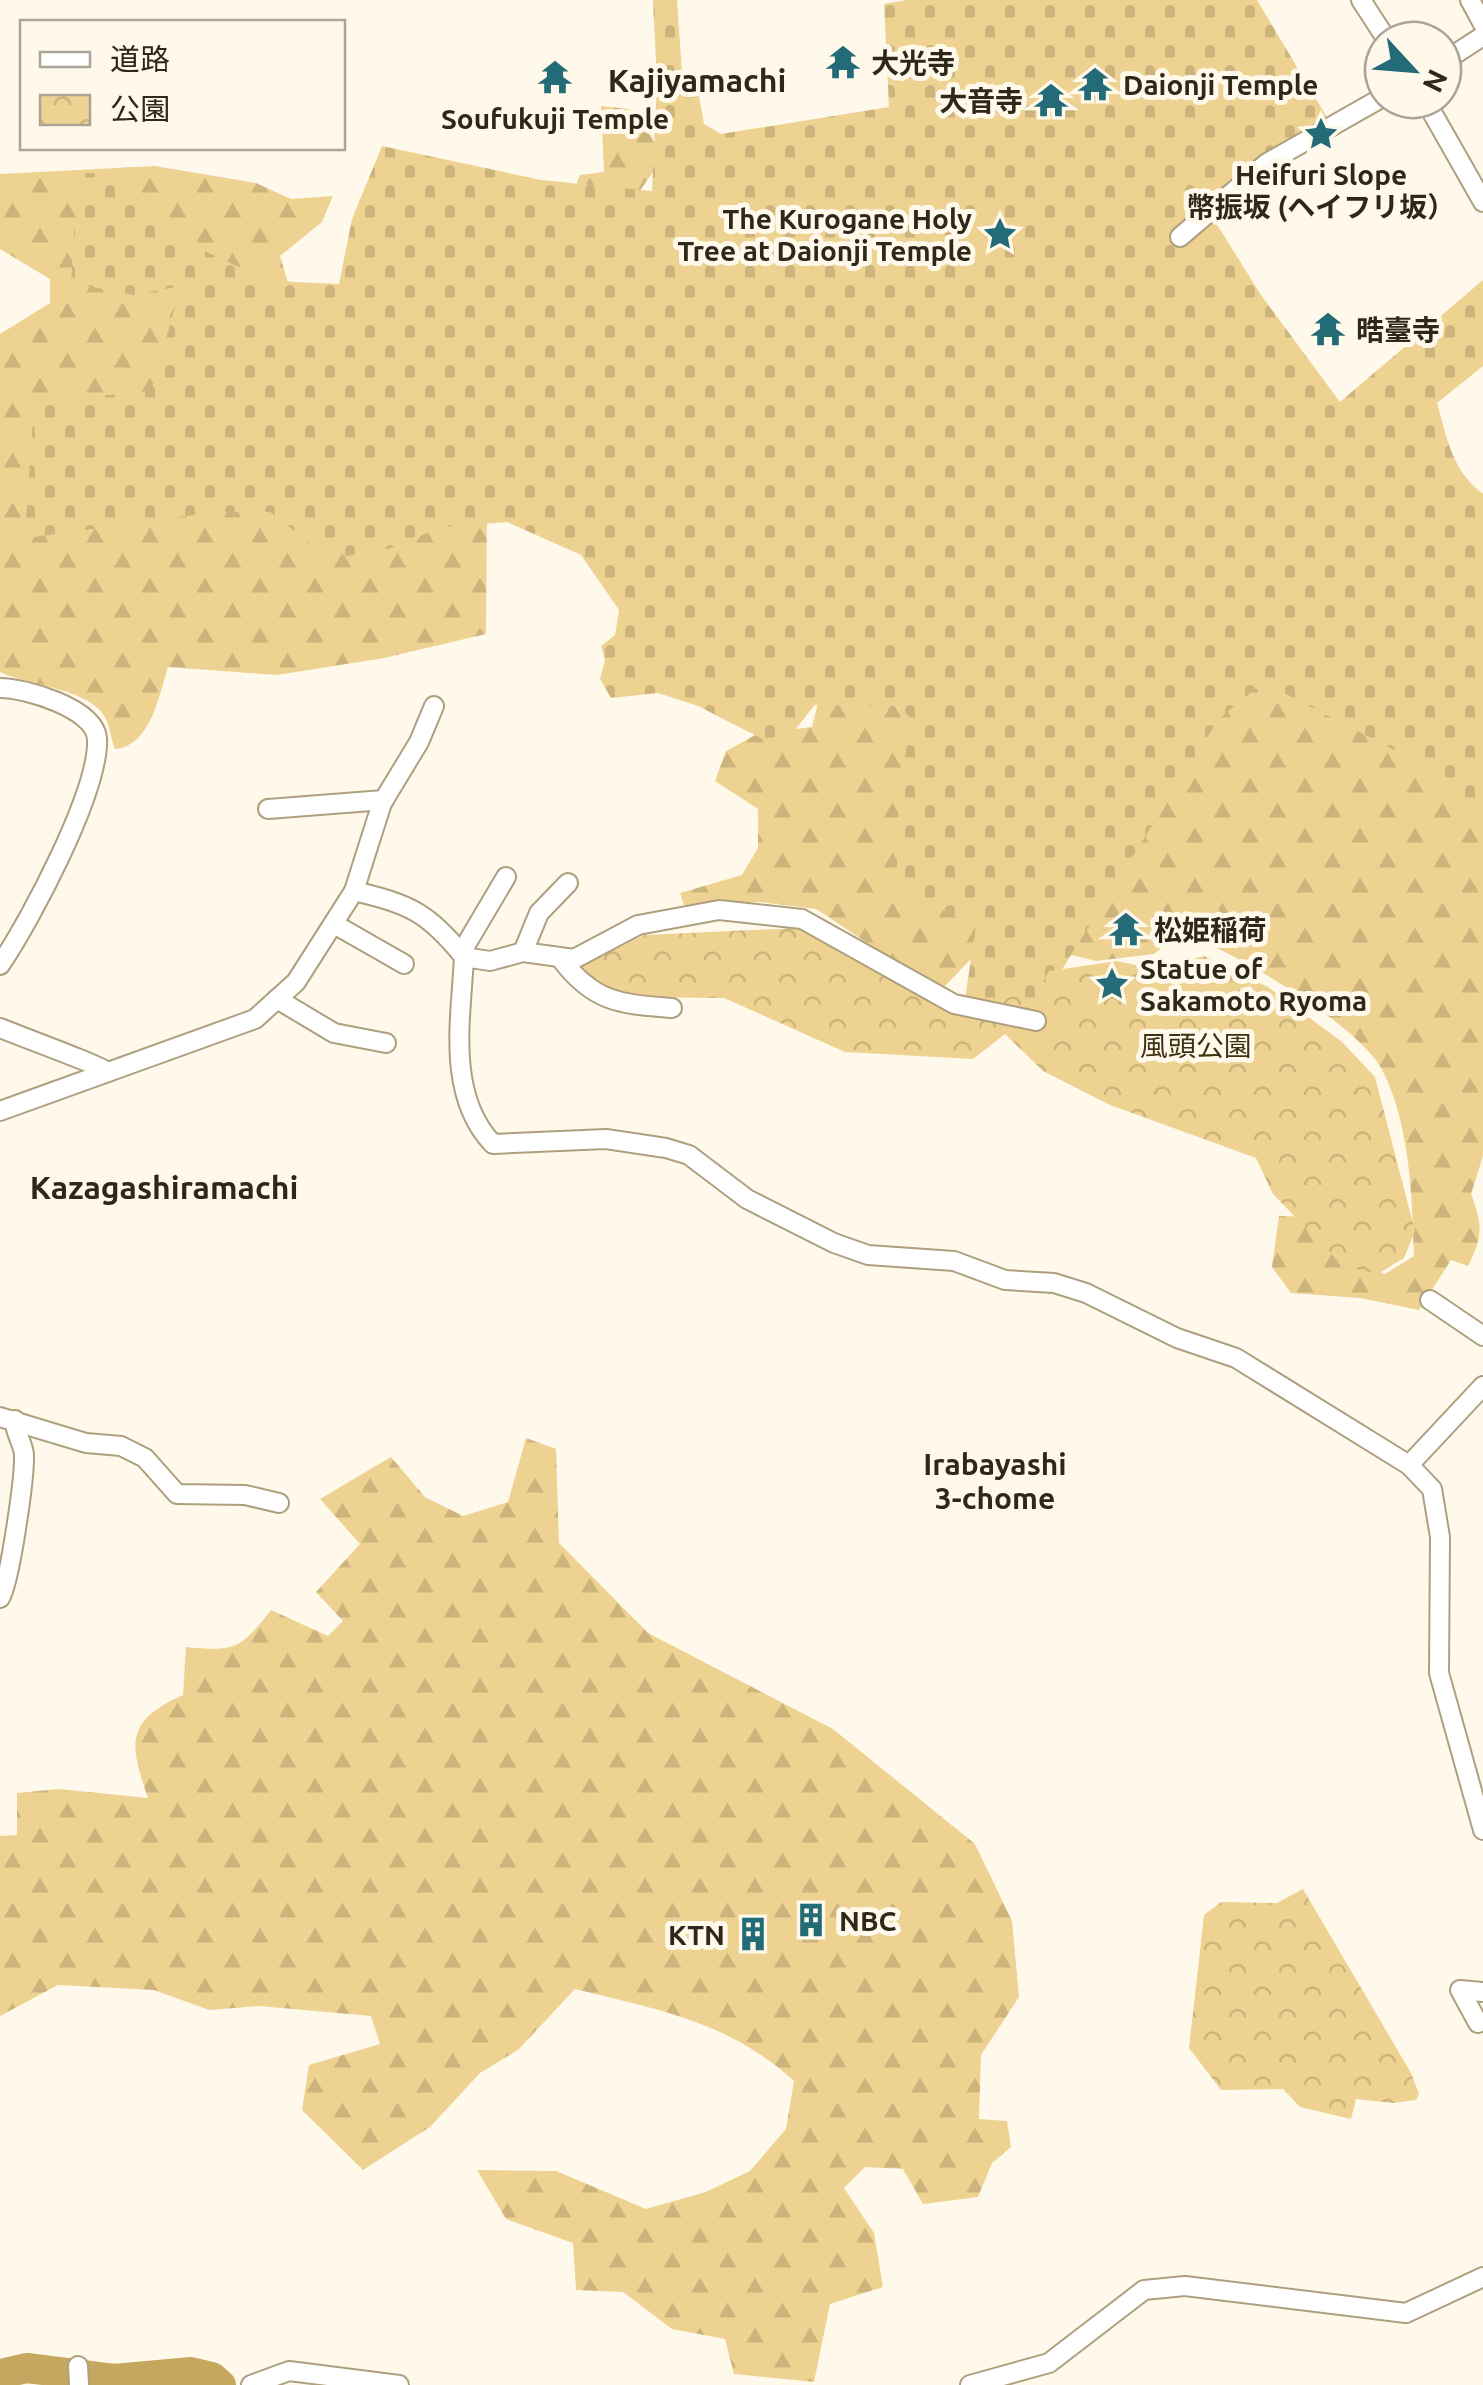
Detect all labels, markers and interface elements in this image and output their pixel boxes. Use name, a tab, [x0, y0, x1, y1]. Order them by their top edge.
legend	[20, 20, 345, 150]
north arrow	[1363, 20, 1463, 120]
text: 道路	[110, 42, 170, 76]
temple icon: 大光寺	[824, 43, 862, 81]
place label: 大光寺	[871, 47, 955, 78]
temple icon: Soufukuji Temple	[536, 58, 574, 96]
district label: Kajiyamachi	[608, 62, 786, 98]
temple icon: Daionji Temple	[1076, 65, 1114, 103]
text: N	[1417, 65, 1454, 97]
place label: Daionji Temple	[1123, 69, 1318, 100]
temple icon: 大音寺	[1032, 81, 1070, 119]
place label: 大音寺	[939, 85, 1023, 116]
text: 公園	[110, 92, 170, 126]
place label: Soufukuji Temple	[441, 103, 669, 134]
place icon: Heifuri Slope 幣振坂 (ヘイフリ坂）	[1302, 115, 1340, 153]
place label: Heifuri Slope 幣振坂 (ヘイフリ坂）	[1187, 159, 1455, 223]
place label: The Kurogane Holy Tree at Daionji Temple	[677, 203, 972, 266]
place icon: The Kurogane Holy Tree at Daionji Temple	[981, 215, 1019, 253]
temple icon: 晧臺寺	[1309, 310, 1347, 348]
place label: 晧臺寺	[1356, 314, 1440, 345]
temple icon: 松姫稲荷	[1107, 910, 1145, 948]
place label: 松姫稲荷	[1154, 914, 1266, 945]
place label: Statue of Sakamoto Ryoma	[1140, 953, 1367, 1016]
place icon: Statue of Sakamoto Ryoma	[1093, 965, 1131, 1003]
park label: 風頭公園	[1140, 1030, 1252, 1061]
district label: Kazagashiramachi	[30, 1169, 298, 1205]
district label: Irabayashi 3-chome	[923, 1447, 1067, 1515]
building icon: NBC	[792, 1901, 830, 1939]
place label: NBC	[839, 1905, 896, 1936]
building icon: KTN	[734, 1915, 772, 1953]
place label: KTN	[668, 1919, 725, 1950]

